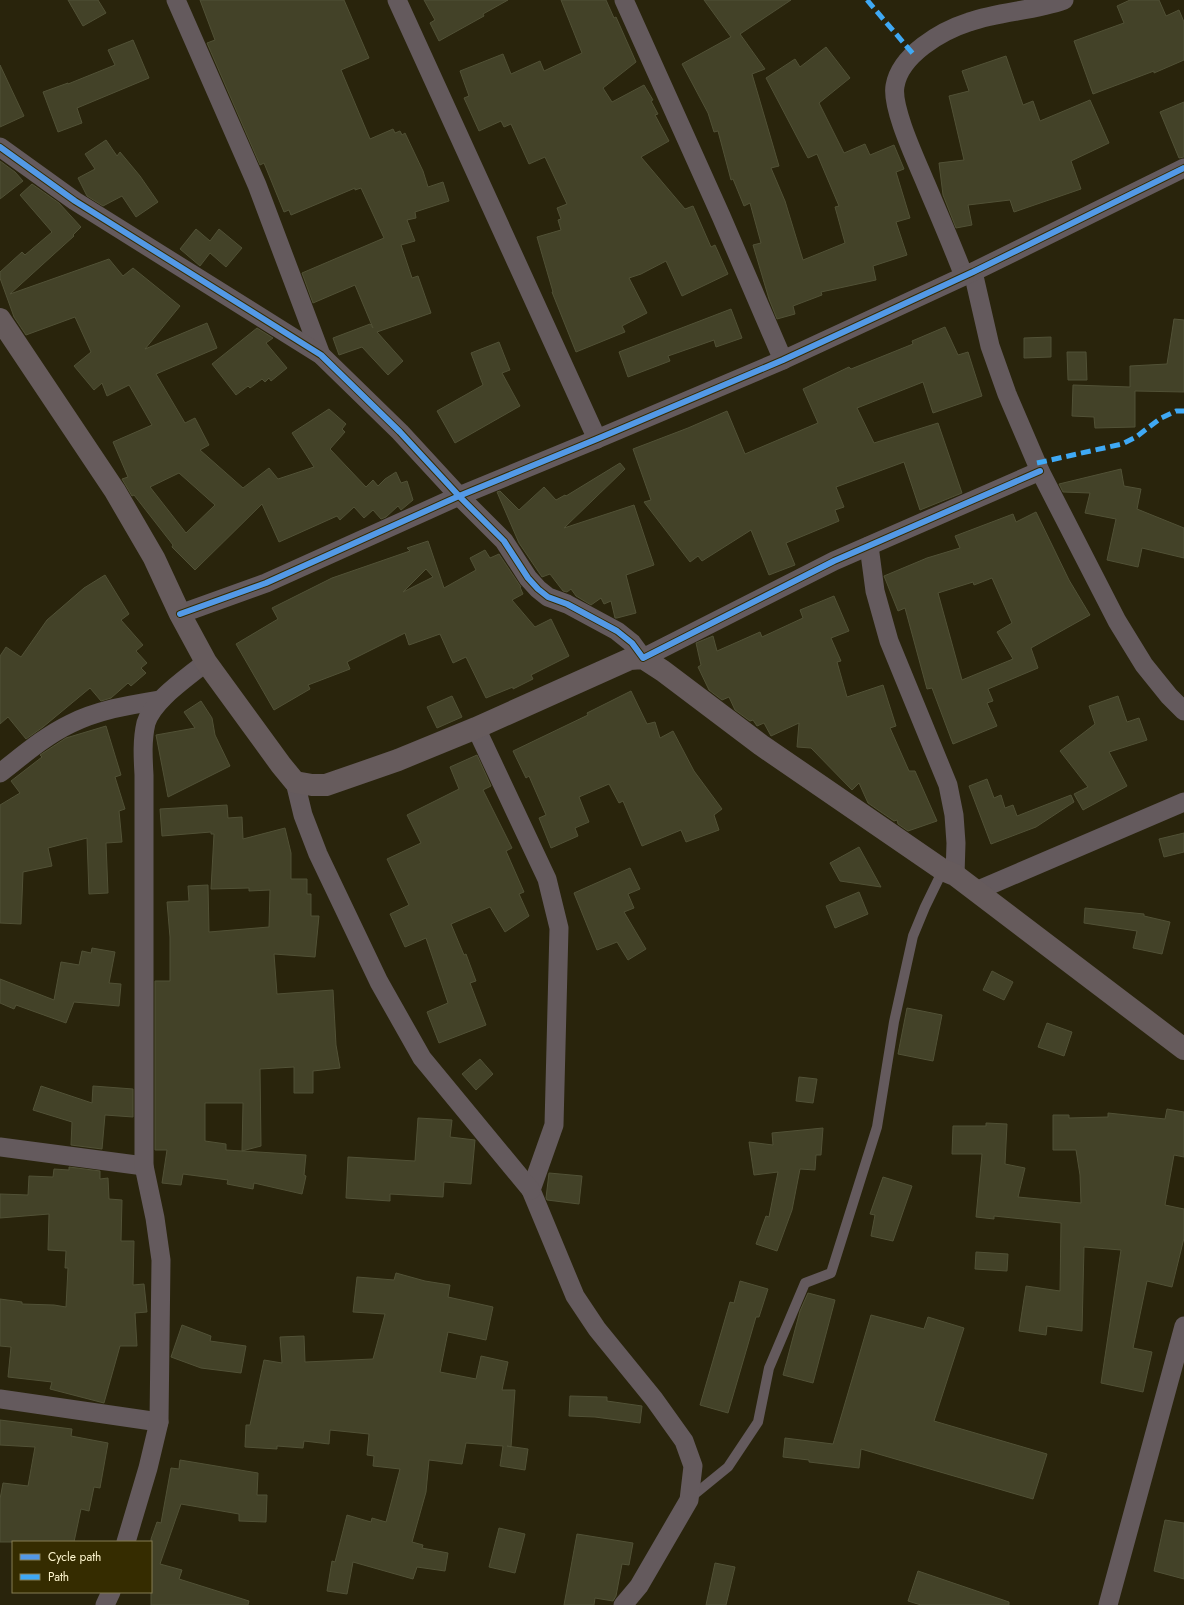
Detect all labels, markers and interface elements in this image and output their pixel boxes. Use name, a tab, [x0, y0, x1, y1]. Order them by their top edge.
legend	[12, 1541, 152, 1593]
text: Cycle path	[48, 1548, 101, 1566]
text: Path	[48, 1568, 69, 1586]

